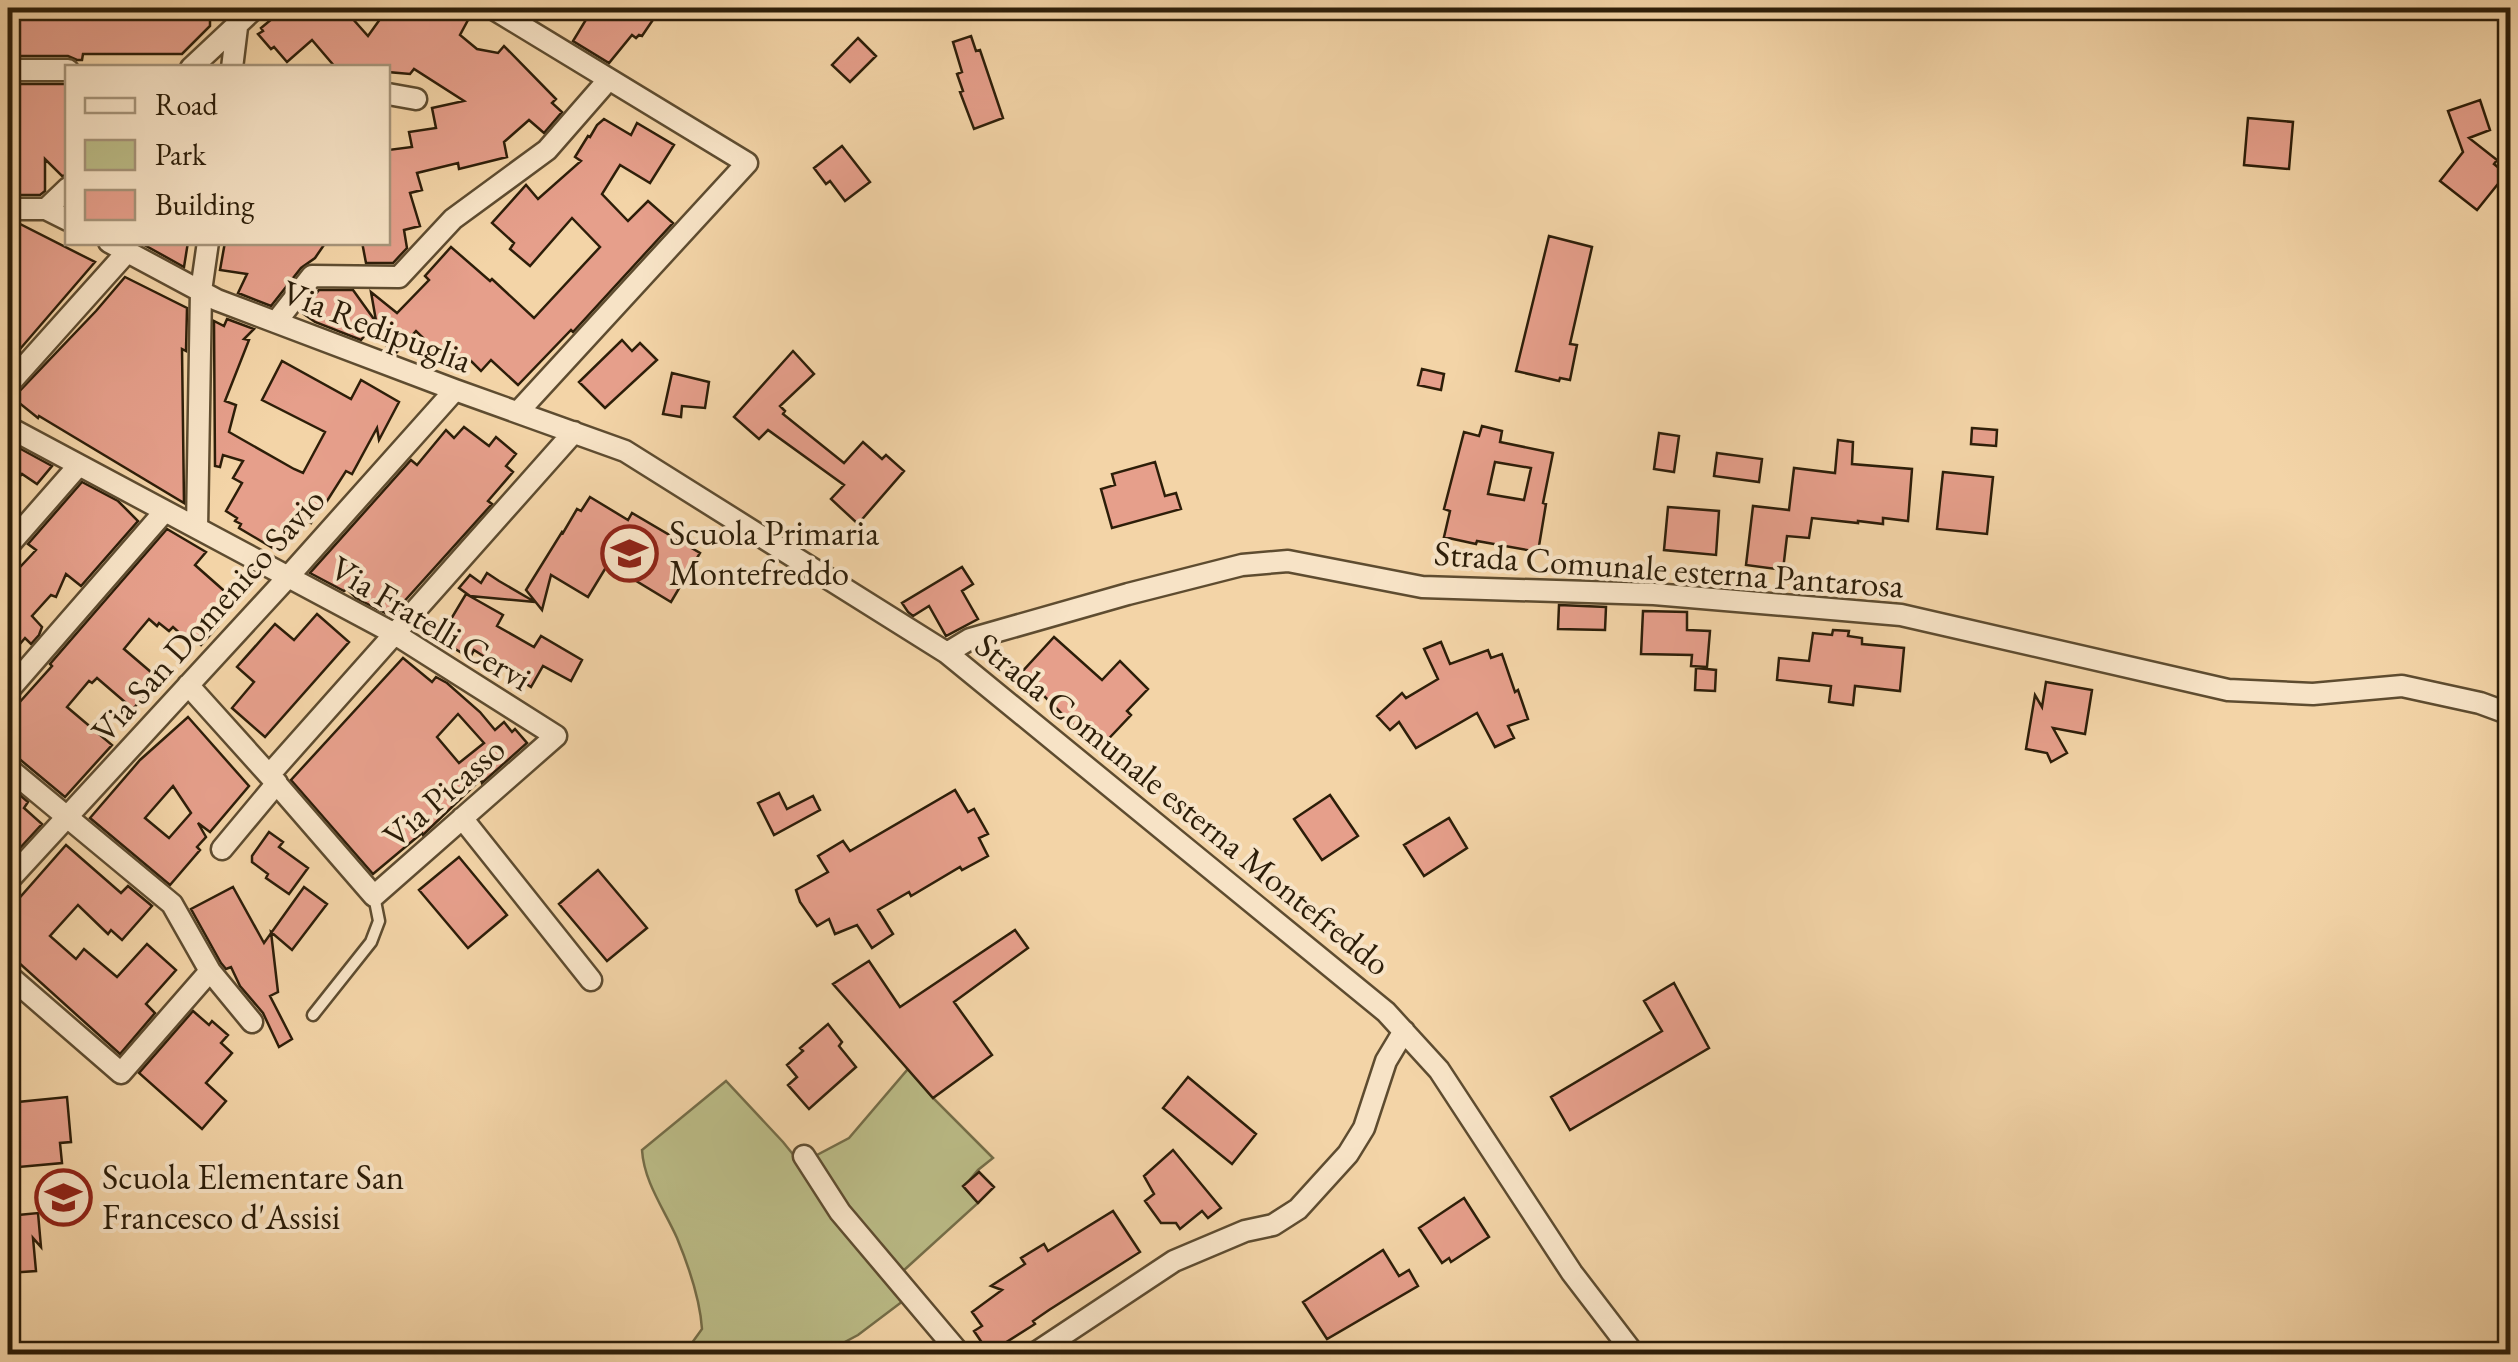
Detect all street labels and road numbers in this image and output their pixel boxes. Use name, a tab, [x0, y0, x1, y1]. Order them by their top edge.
street label: Via Redipuglia	[276, 269, 478, 382]
street label: Via San Domenico Savio	[81, 478, 334, 752]
street label: Strada Comunale esterna Pantarosa	[1433, 530, 1906, 607]
street label: Via Fratelli Cervi	[322, 545, 540, 700]
street label: Strada Comunale esterna Montefreddo	[966, 622, 1400, 985]
street label: Via Picasso	[373, 726, 514, 857]

